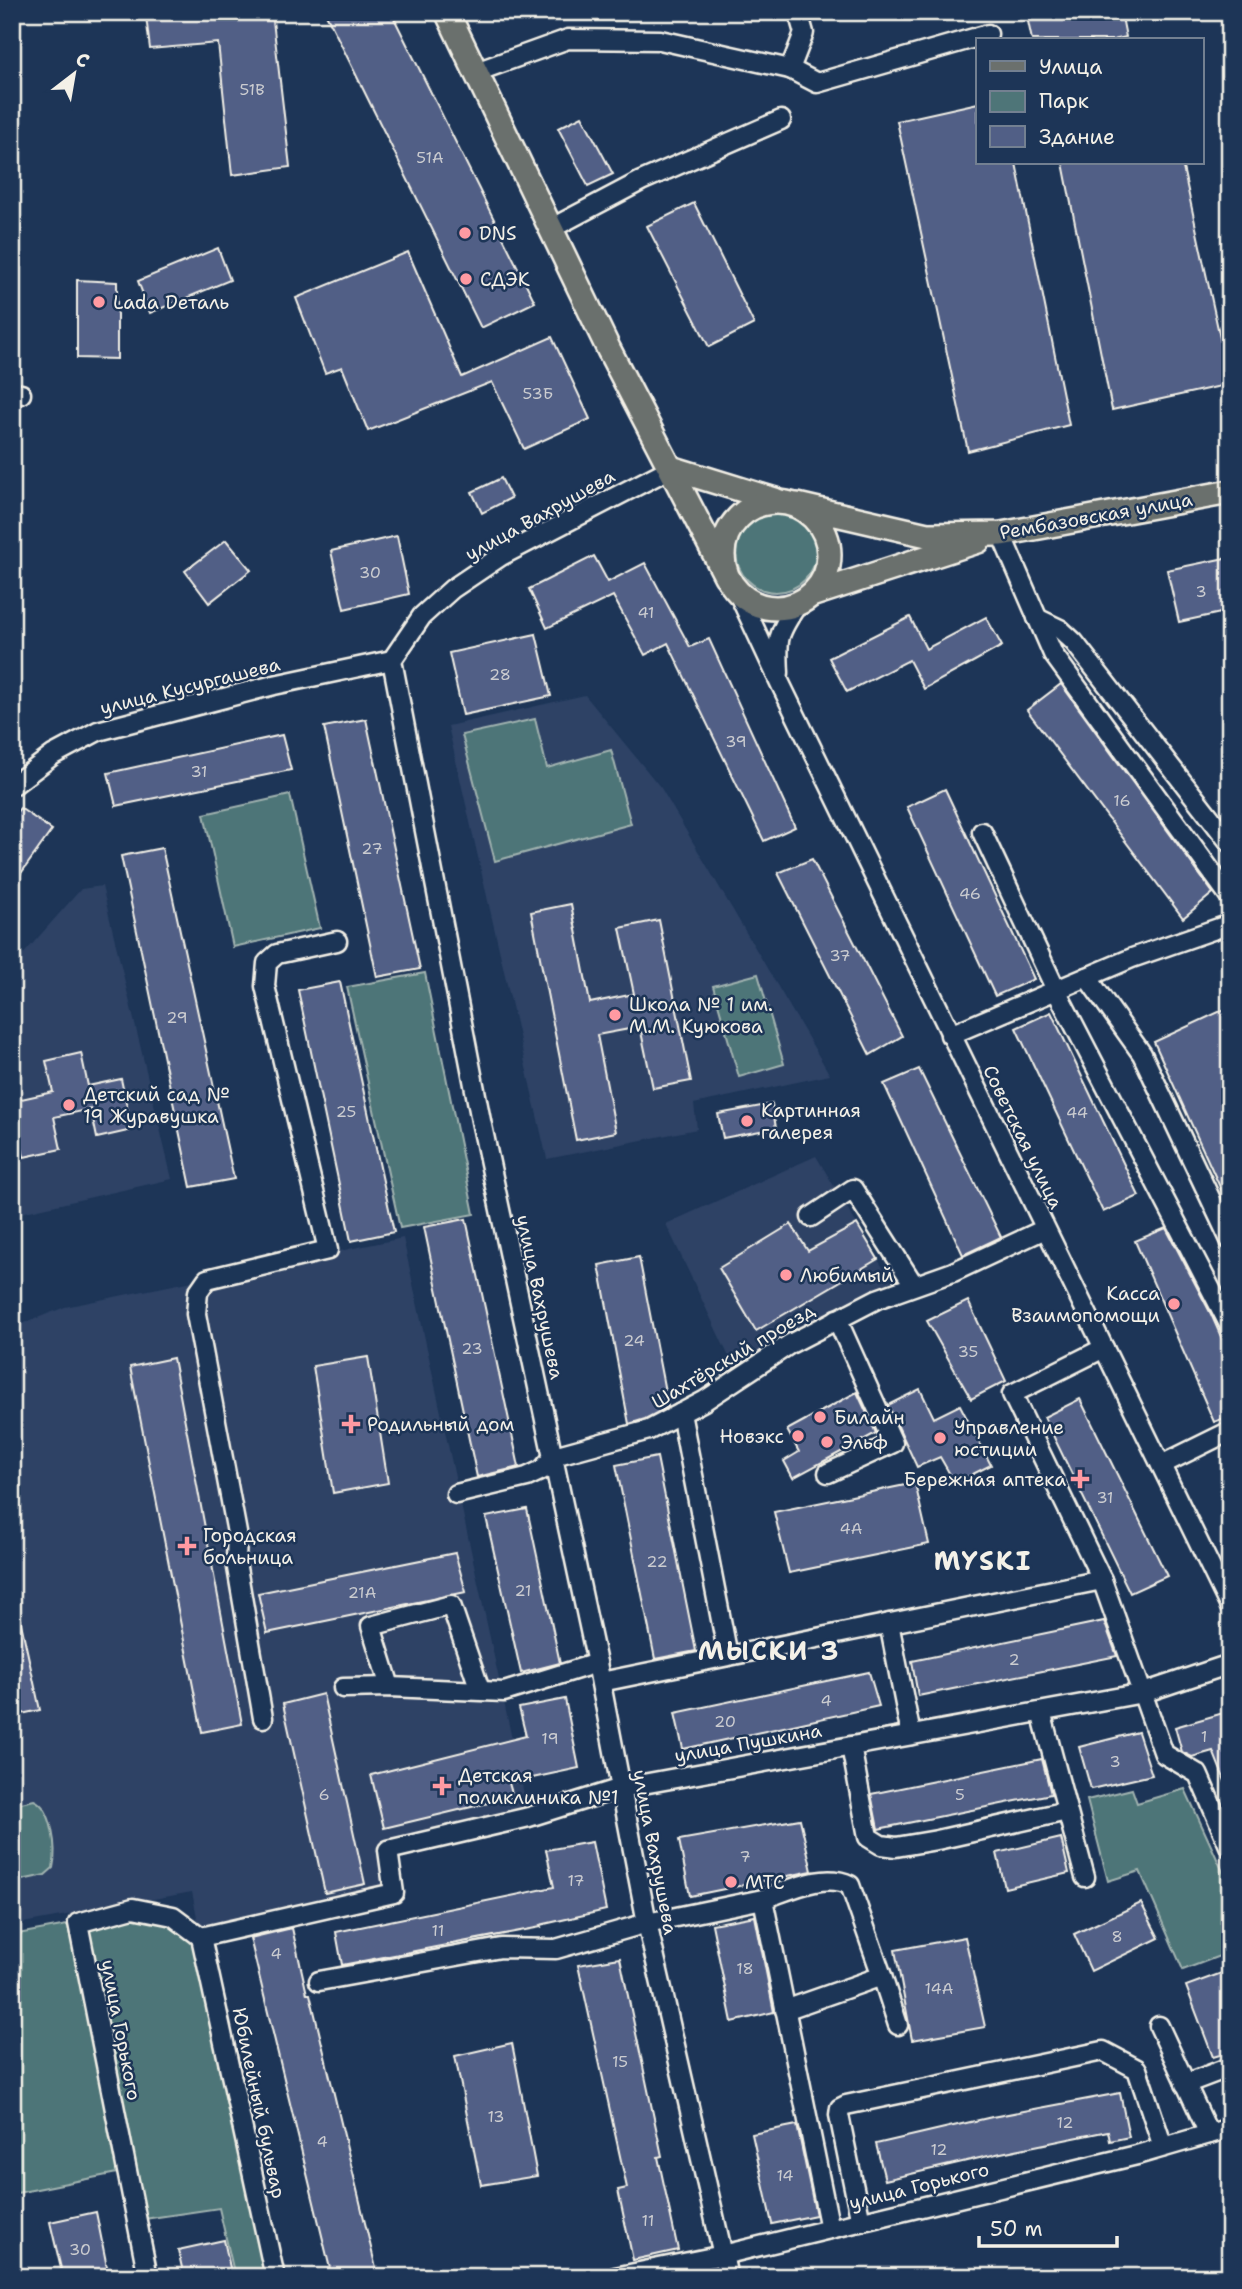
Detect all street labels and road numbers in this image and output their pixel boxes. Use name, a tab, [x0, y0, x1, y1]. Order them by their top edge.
street label: улица Вахрушева	[461, 463, 620, 567]
street label: Рембазовская улица	[998, 487, 1194, 545]
street label: улица Кусургашева	[97, 651, 283, 720]
street label: Советская улица	[977, 1061, 1069, 1213]
street label: улица Вахрушева	[510, 1212, 570, 1382]
street label: Шахтёрский проезд	[647, 1297, 819, 1415]
street label: улица Пушкина	[672, 1718, 824, 1768]
street label: улица Вахрушева	[627, 1767, 683, 1937]
street label: улица Горького	[95, 1957, 147, 2103]
street label: Юбилейный бульвар	[227, 2005, 291, 2201]
street label: улица Горького	[846, 2157, 992, 2215]

